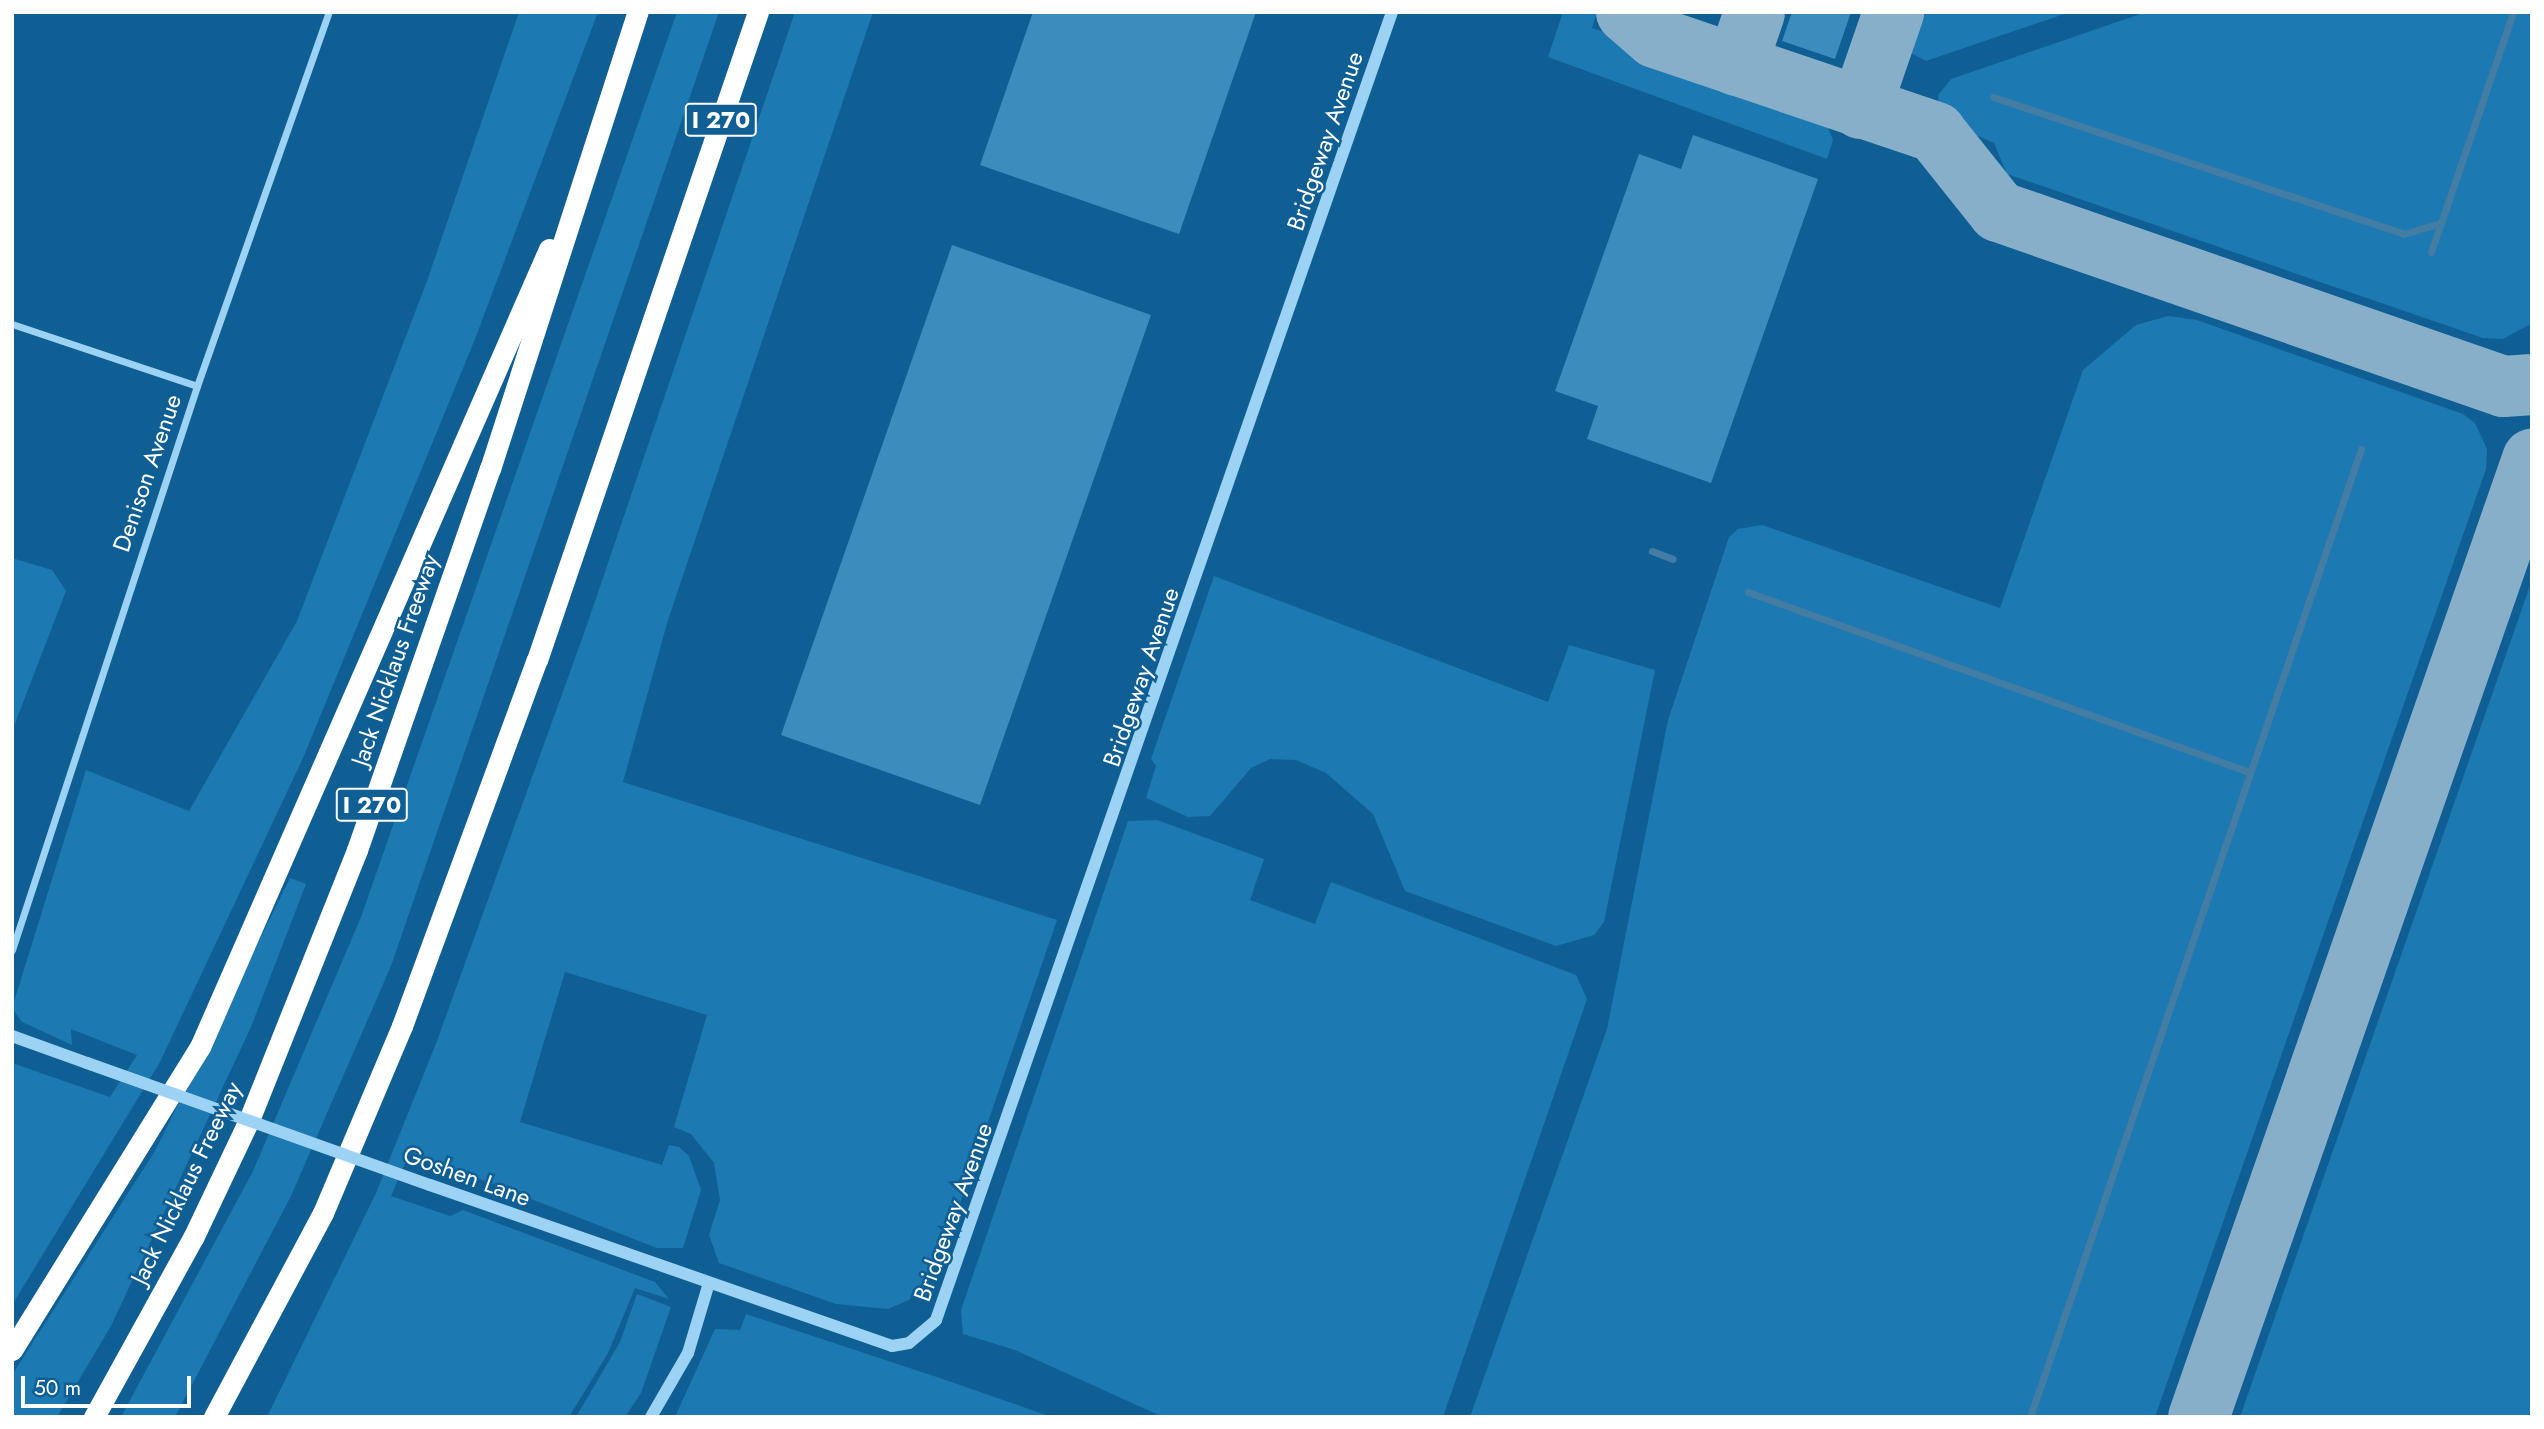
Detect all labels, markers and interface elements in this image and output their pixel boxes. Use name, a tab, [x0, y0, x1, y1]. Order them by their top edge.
street label: Bridgeway Avenue	[1281, 48, 1369, 234]
road number: I 270	[684, 100, 758, 140]
street label: Denison Avenue	[107, 390, 187, 556]
street label: Jack Nicklaus Freeway	[345, 550, 445, 770]
street label: Bridgeway Avenue	[1097, 584, 1185, 770]
road number: I 270	[335, 786, 409, 824]
street label: Jack Nicklaus Freeway	[124, 1077, 248, 1289]
street label: Bridgeway Avenue	[907, 1119, 999, 1305]
street label: Goshen Lane	[399, 1140, 535, 1212]
scale bar	[24, 1362, 194, 1406]
text: 50 m	[34, 1373, 81, 1403]

